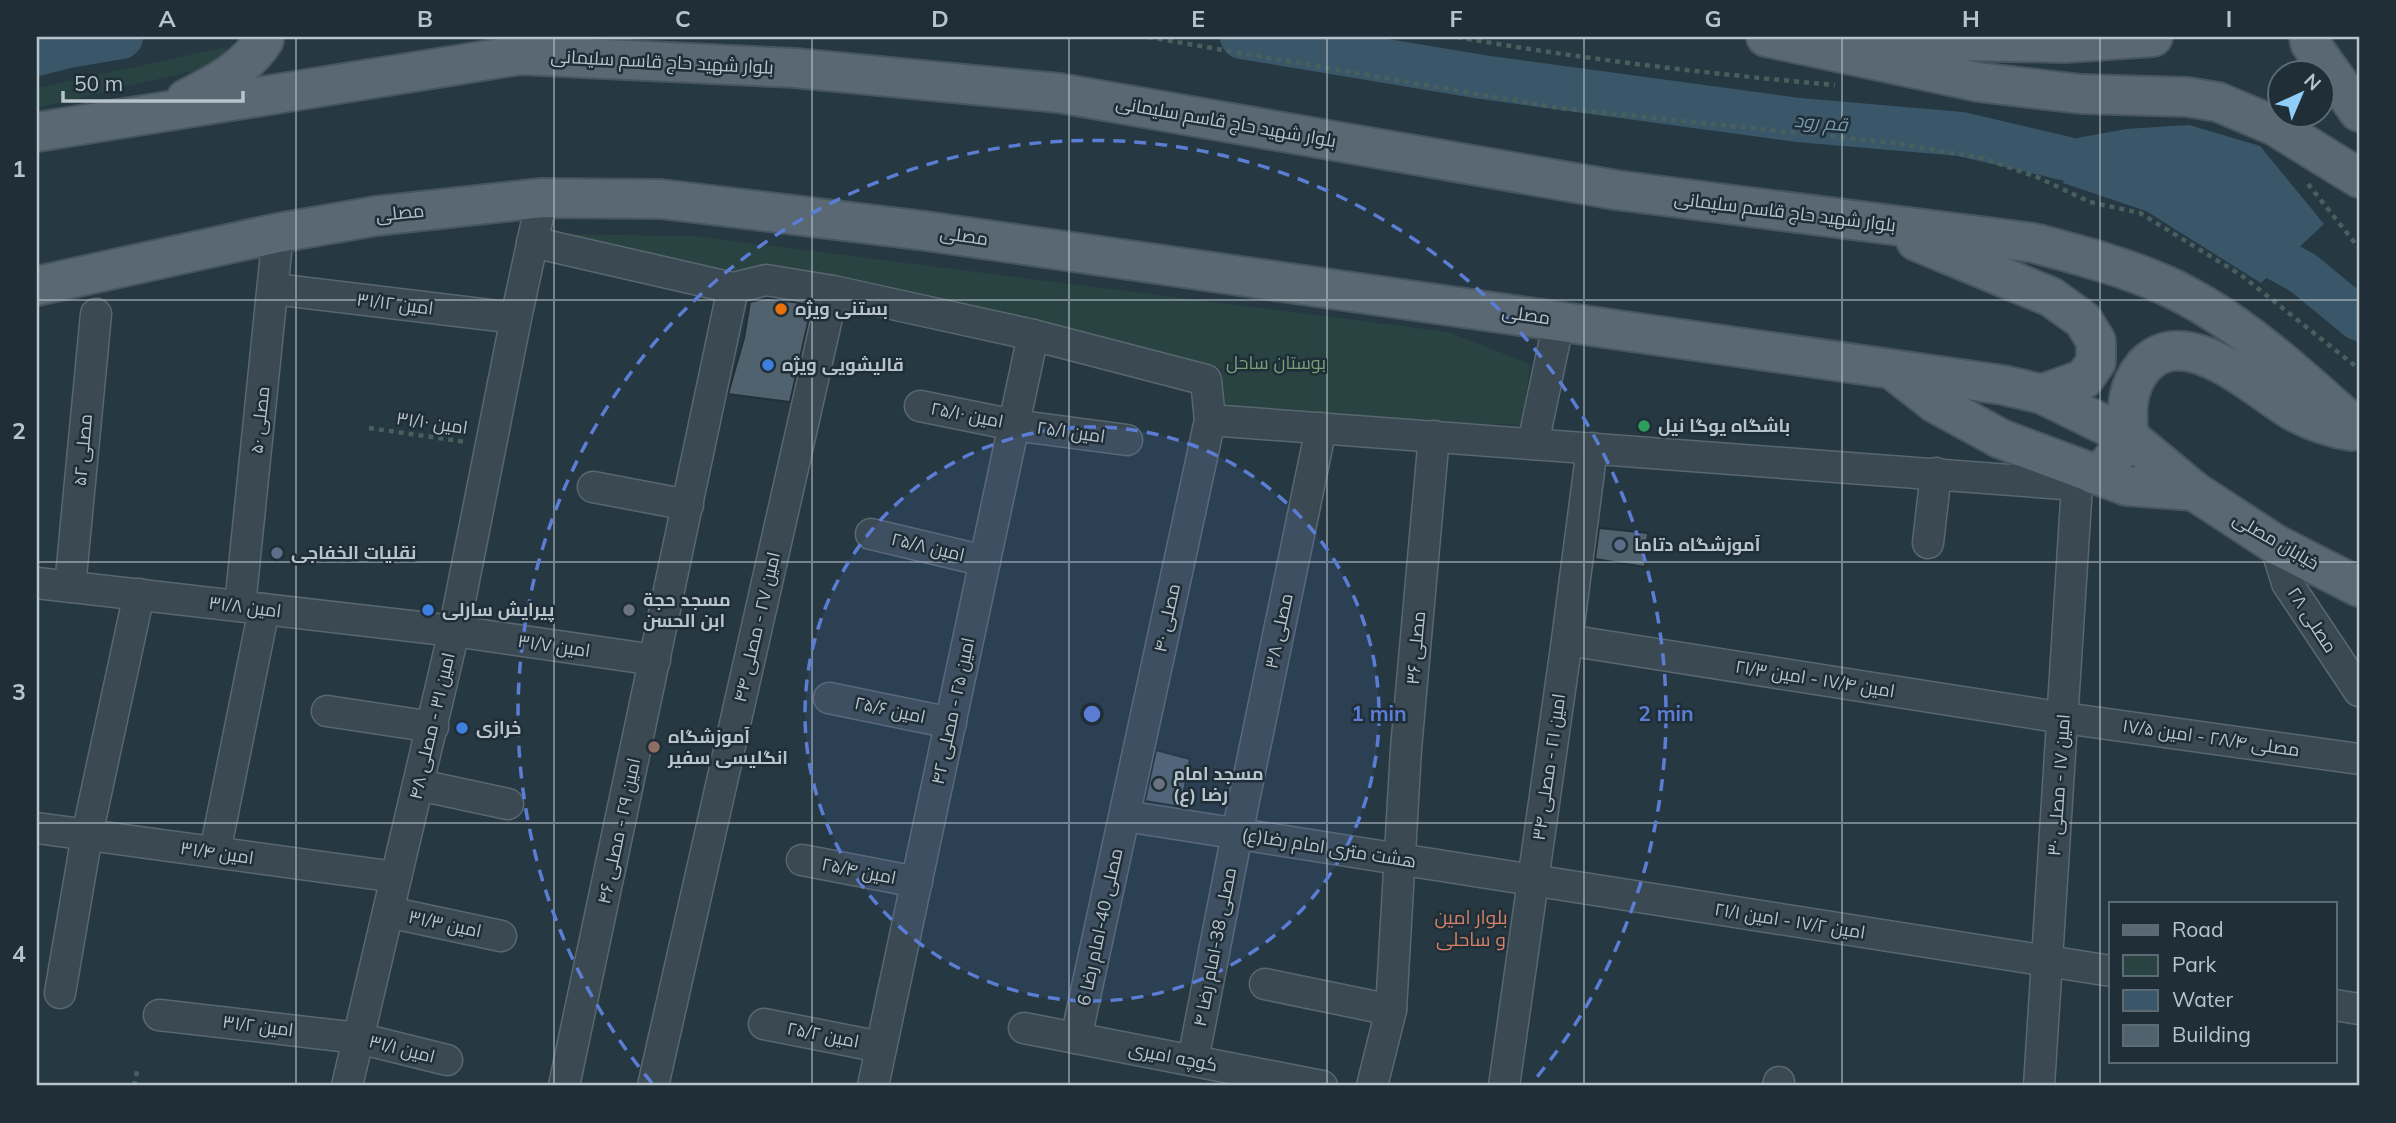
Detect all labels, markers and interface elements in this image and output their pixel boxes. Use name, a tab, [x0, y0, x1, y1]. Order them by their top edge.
text: A	[158, 4, 176, 33]
text: B	[417, 4, 433, 33]
text: C	[675, 4, 691, 33]
text: D	[931, 4, 949, 33]
text: E	[1191, 4, 1205, 33]
text: F	[1449, 4, 1463, 33]
text: G	[1704, 4, 1722, 33]
text: H	[1962, 4, 1980, 33]
text: I	[2226, 4, 2232, 33]
street label: بلوار شهید حاج قاسم سلیمانی	[550, 44, 774, 80]
scale bar	[63, 60, 243, 104]
north arrow	[2266, 60, 2336, 130]
text: N	[2299, 68, 2326, 95]
text: 50 m	[74, 70, 123, 96]
street label: بلوار شهید حاج قاسم سلیمانی	[1114, 91, 1338, 153]
water label: قم رود	[1793, 108, 1850, 138]
text: 1	[12, 154, 26, 183]
street label: بلوار شهید حاج قاسم سلیمانی	[1673, 186, 1897, 238]
street label: مصلی	[375, 199, 425, 226]
street label: مصلی	[939, 221, 990, 250]
street label: امین ۳۱/۱۲	[355, 287, 435, 320]
place label: بستنی ویژه	[795, 297, 888, 320]
street label: مصلی	[1501, 300, 1552, 329]
marker: بستنی ویژه	[773, 301, 789, 317]
park label: بوستان ساحل	[1226, 351, 1326, 374]
place label: قالیشویی ویژه	[782, 353, 904, 376]
marker: قالیشویی ویژه	[760, 357, 776, 373]
street label: مصلی ۵۰	[245, 385, 274, 455]
street label: امین ۲۵/۱۰	[929, 396, 1005, 433]
street label: امین ۳۱/۱۰	[395, 406, 469, 439]
street label: مصلی ۵۲	[68, 413, 97, 487]
place label: باشگاه یوگا نیل	[1658, 414, 1790, 437]
street label: امین ۲۵/۱	[1035, 415, 1107, 448]
text: 2	[12, 416, 26, 445]
marker: باشگاه یوگا نیل	[1636, 418, 1652, 434]
street label: خیابان مصلی	[2229, 507, 2323, 574]
street label: امین ۲۵/۸	[889, 527, 967, 566]
place label: آموزشگاه دتاما	[1634, 533, 1761, 556]
marker: آموزشگاه دتاما	[1612, 537, 1628, 553]
place label: نقلیات الخفاجی	[291, 541, 416, 564]
marker: نقلیات الخفاجی	[269, 545, 285, 561]
street label: امین ۲۷ - مصلی ۴۴	[728, 549, 785, 704]
street label: مصلی ۴۰	[1148, 582, 1185, 654]
street label: مصلی ۲۸	[2283, 583, 2342, 657]
place label: مسجد حجة ابن الحسن	[643, 588, 731, 632]
street label: امین ۳۱/۸	[207, 591, 283, 622]
street label: مصلی ۳۸	[1259, 591, 1298, 671]
place label: پیرایش سارلی	[442, 598, 555, 622]
marker: پیرایش سارلی	[420, 602, 436, 618]
marker: مسجد حجة ابن الحسن	[621, 602, 637, 618]
street label: مصلی ۳۶	[1401, 610, 1430, 686]
street label: امین ۳۱/۷	[516, 629, 592, 662]
street label: امین ۲۵ - مصلی ۴۲	[926, 635, 979, 787]
street label: امین ۳۱ - مصلی ۴۸	[403, 650, 460, 802]
street label: امین ۱۷/۴ - امین ۲۱/۳	[1734, 655, 1897, 702]
text: 3	[12, 677, 26, 706]
street label: امین ۲۵/۶	[852, 691, 928, 728]
street label: امین ۲۱ - مصلی ۳۴	[1527, 692, 1570, 842]
text: 1 min	[1351, 700, 1407, 726]
text: 2 min	[1638, 700, 1694, 726]
centre of rings	[1080, 702, 1104, 726]
street label: امین ۱۷ - مصلی ۳۰	[2042, 713, 2075, 857]
street label: مصلی ۲۸/۴ - امین ۱۷/۵	[2121, 714, 2301, 761]
place label: خرازی	[476, 716, 521, 739]
marker: خرازی	[454, 720, 470, 736]
place label: آموزشگاه انگلیسی سفیر	[667, 725, 788, 769]
marker: آموزشگاه انگلیسی سفیر	[646, 739, 662, 755]
street label: امین ۲۹ - مصلی ۴۶	[592, 756, 645, 906]
place label: مسجد امام رضا (ع)	[1173, 762, 1264, 807]
marker: مسجد امام رضا (ع)	[1151, 776, 1167, 792]
street label: هشت متری امام رضا(ع)	[1240, 822, 1418, 874]
street label: امین ۳۱/۴	[179, 836, 255, 869]
street label: مصلی 40-امام رضا 6	[1072, 846, 1128, 1008]
street label: امین ۲۵/۴	[820, 852, 898, 889]
street label: مصلی 38-امام رضا ۴	[1188, 865, 1242, 1029]
street label: امین ۱۷/۲ - امین ۲۱/۱	[1713, 897, 1867, 944]
legend	[2109, 902, 2336, 1064]
street label: امین ۳۱/۳	[407, 905, 484, 942]
district label: بلوار امین و ساحلی	[1434, 905, 1508, 951]
text: Road	[2172, 916, 2223, 942]
text: 4	[12, 939, 26, 968]
text: Park	[2172, 951, 2216, 977]
text: Water	[2172, 986, 2233, 1012]
street label: امین ۳۱/۲	[221, 1010, 295, 1041]
street label: امین ۲۵/۲	[785, 1016, 861, 1053]
text: Building	[2172, 1021, 2251, 1047]
street label: امین ۳۱/۱	[367, 1029, 438, 1068]
street label: کوچه امیری	[1127, 1037, 1219, 1077]

